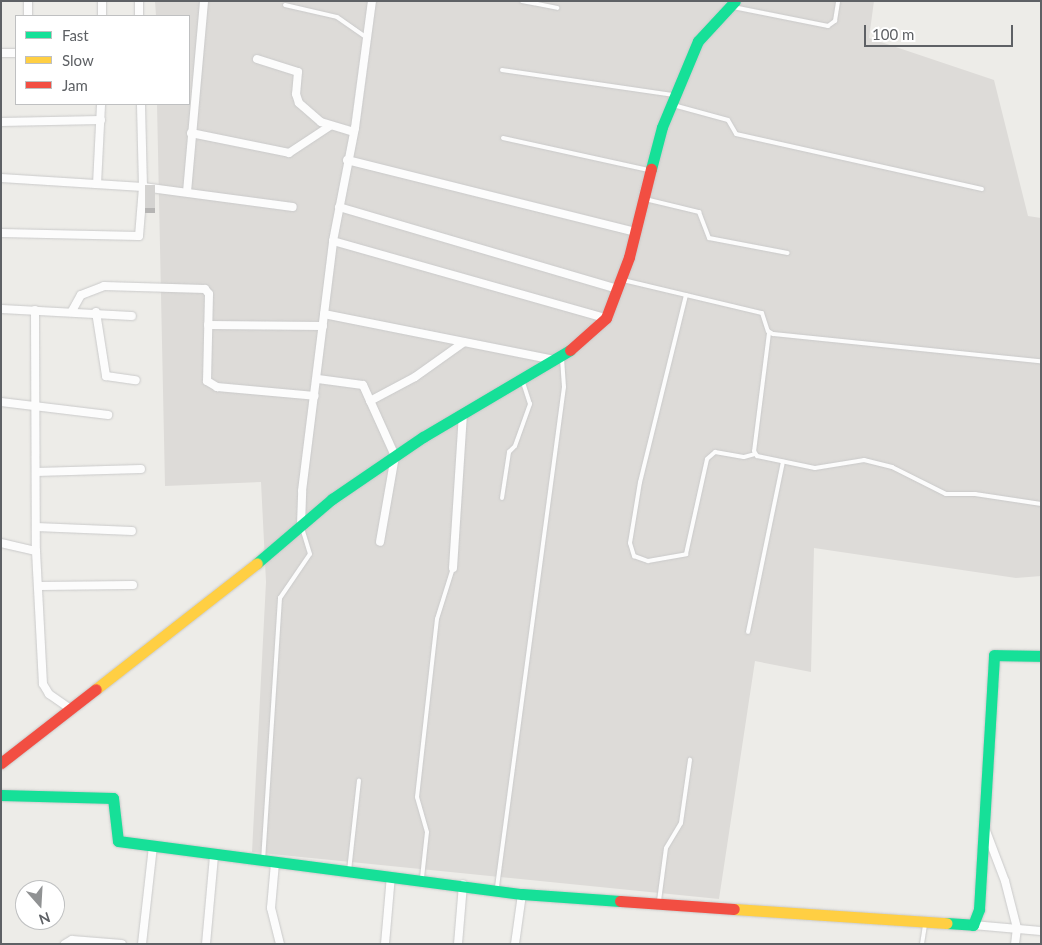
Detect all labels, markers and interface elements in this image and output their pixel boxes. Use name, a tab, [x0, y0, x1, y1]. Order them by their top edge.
legend	[15, 15, 190, 105]
scale bar	[867, 15, 1016, 47]
text: 100 m	[872, 25, 914, 43]
text: Fast	[62, 26, 89, 44]
text: Slow	[62, 51, 94, 69]
text: Jam	[62, 76, 88, 94]
north arrow	[15, 880, 65, 930]
text: N	[37, 909, 53, 929]

